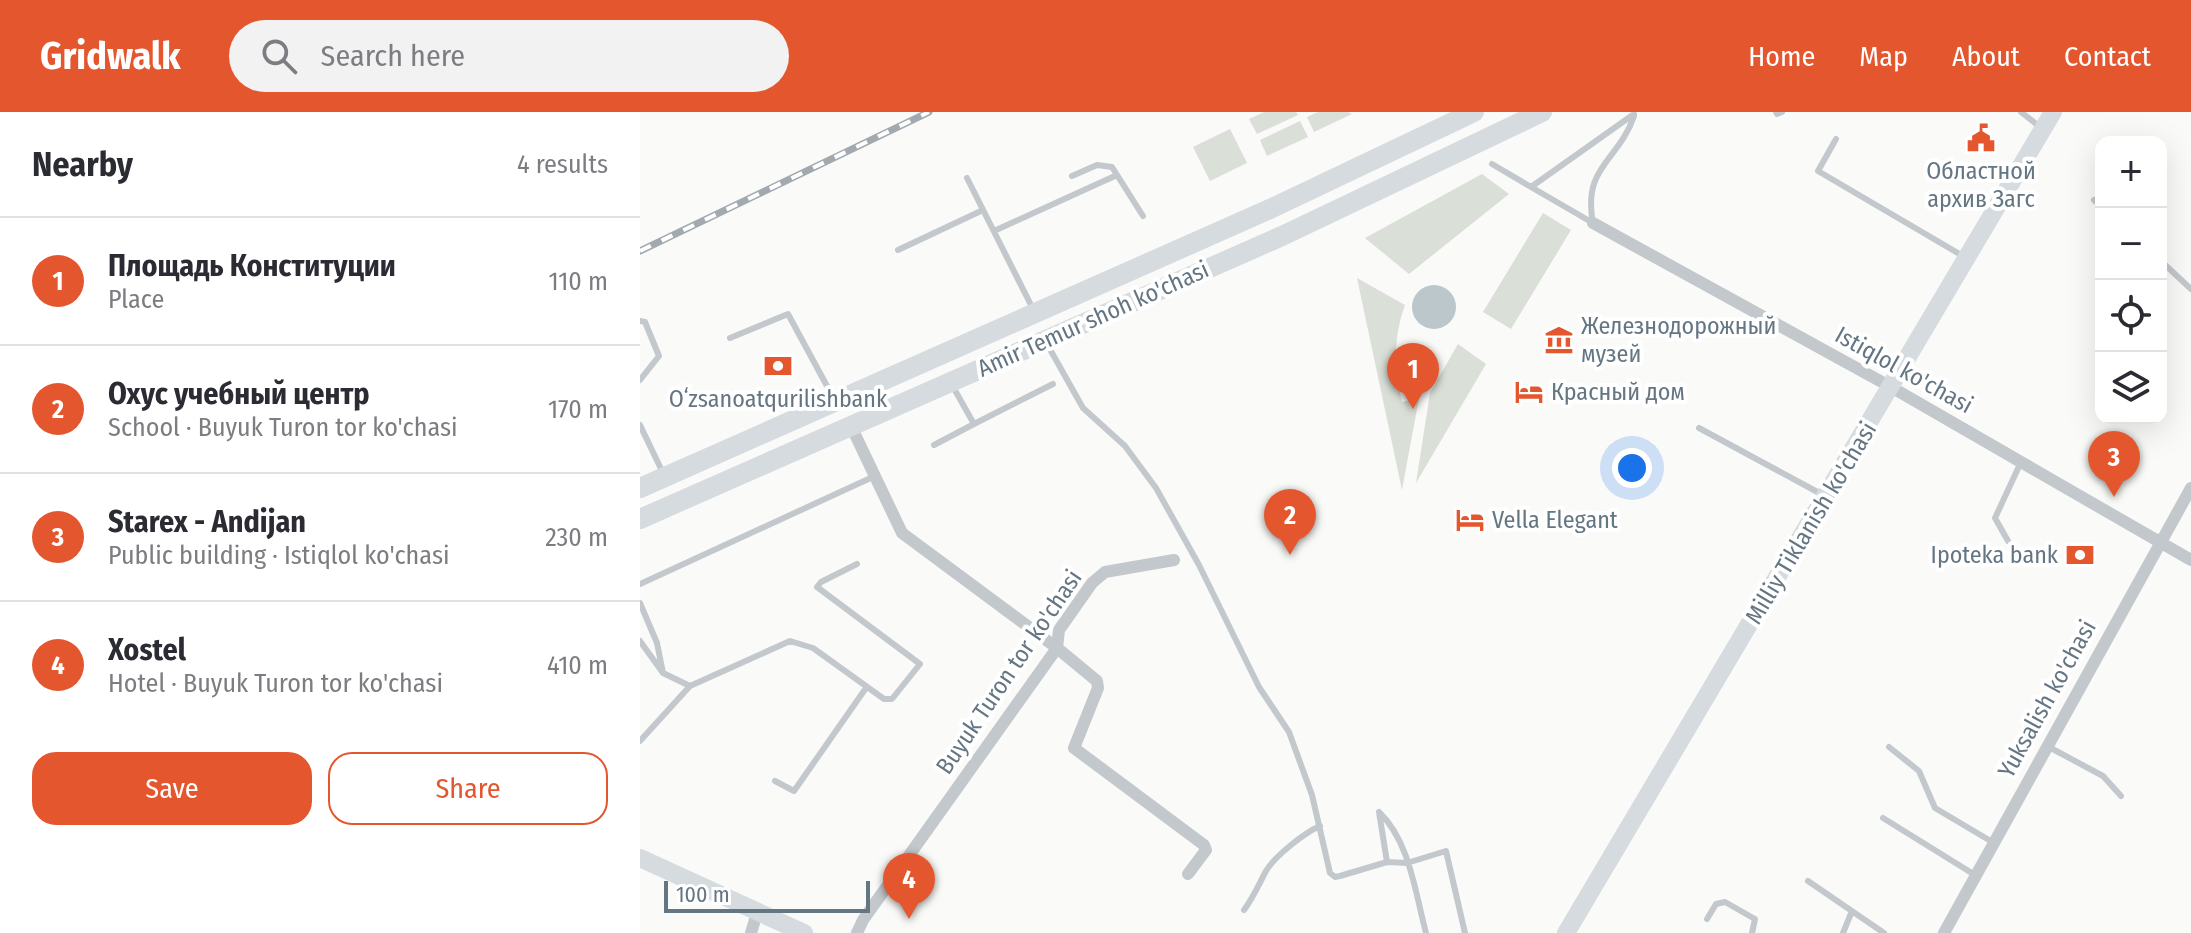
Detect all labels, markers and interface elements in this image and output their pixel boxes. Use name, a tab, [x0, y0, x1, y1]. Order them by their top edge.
search box	[229, 20, 789, 92]
text: Gridwalk	[40, 33, 181, 79]
icon: search	[257, 34, 301, 78]
text: Search here	[321, 38, 465, 74]
text: Home	[1748, 40, 1815, 73]
text: Map	[1859, 40, 1908, 73]
text: About	[1952, 40, 2020, 73]
text: Contact	[2064, 40, 2151, 73]
public building icon: Областной архив Загс	[1966, 123, 1996, 153]
map controls	[2095, 136, 2167, 424]
button: +	[2095, 136, 2167, 208]
text: Nearby	[32, 144, 133, 185]
text: 4 results	[517, 149, 608, 180]
place label: Областной архив Загс	[1926, 157, 2036, 213]
button: −	[2095, 208, 2167, 280]
text: Площадь Конституции	[108, 248, 396, 284]
street label: Amir Temur shoh ko'chasi	[973, 255, 1213, 383]
text: 1	[53, 266, 64, 297]
text: 110 m	[548, 266, 608, 297]
button: locate	[2095, 280, 2167, 352]
text: Place	[108, 284, 164, 315]
place label: Железнодорожный музей	[1581, 312, 1776, 368]
street label: Istiqlol ko'chasi	[1830, 321, 1978, 419]
museum icon: Железнодорожный музей	[1544, 325, 1574, 355]
pin: 1	[1387, 343, 1439, 409]
bank icon: Oʻzsanoatqurilishbank	[763, 351, 793, 381]
button: layers	[2095, 352, 2167, 424]
text: Охус учебный центр	[108, 376, 370, 412]
hotel icon: Красный дом	[1514, 377, 1544, 407]
place label: Красный дом	[1551, 378, 1685, 406]
place label: Oʻzsanoatqurilishbank	[669, 385, 888, 413]
text: 2	[52, 394, 64, 425]
text: 170 m	[548, 394, 608, 425]
text: School · Buyuk Turon tor ko'chasi	[108, 412, 458, 443]
street label: Milliy Tiklanish ko'chasi	[1740, 417, 1882, 629]
pin: 3	[2088, 431, 2140, 497]
your location	[1612, 448, 1652, 488]
pin: 2	[1264, 489, 1316, 555]
text: Starex - Andijan	[108, 504, 306, 540]
hotel icon: Vella Elegant	[1455, 505, 1485, 535]
place label: Vella Elegant	[1492, 506, 1618, 534]
text: 3	[52, 522, 64, 553]
text: 230 m	[545, 522, 608, 553]
text: Public building · Istiqlol ko'chasi	[108, 540, 450, 571]
bank icon: Ipoteka bank	[2065, 540, 2095, 570]
place label: Ipoteka bank	[1931, 541, 2059, 569]
street label: Buyuk Turon tor ko'chasi	[930, 565, 1088, 779]
street label: Yuksalish ko'chasi	[1992, 615, 2102, 783]
text: Xostel	[108, 632, 186, 668]
text: 4	[51, 650, 65, 681]
text: 410 m	[547, 650, 608, 681]
text: Hotel · Buyuk Turon tor ko'chasi	[108, 668, 443, 699]
button: Save	[32, 752, 312, 825]
button: Share	[328, 752, 608, 825]
pin: 4	[883, 853, 935, 919]
scale bar	[664, 877, 870, 913]
text: 100 m	[676, 881, 730, 908]

